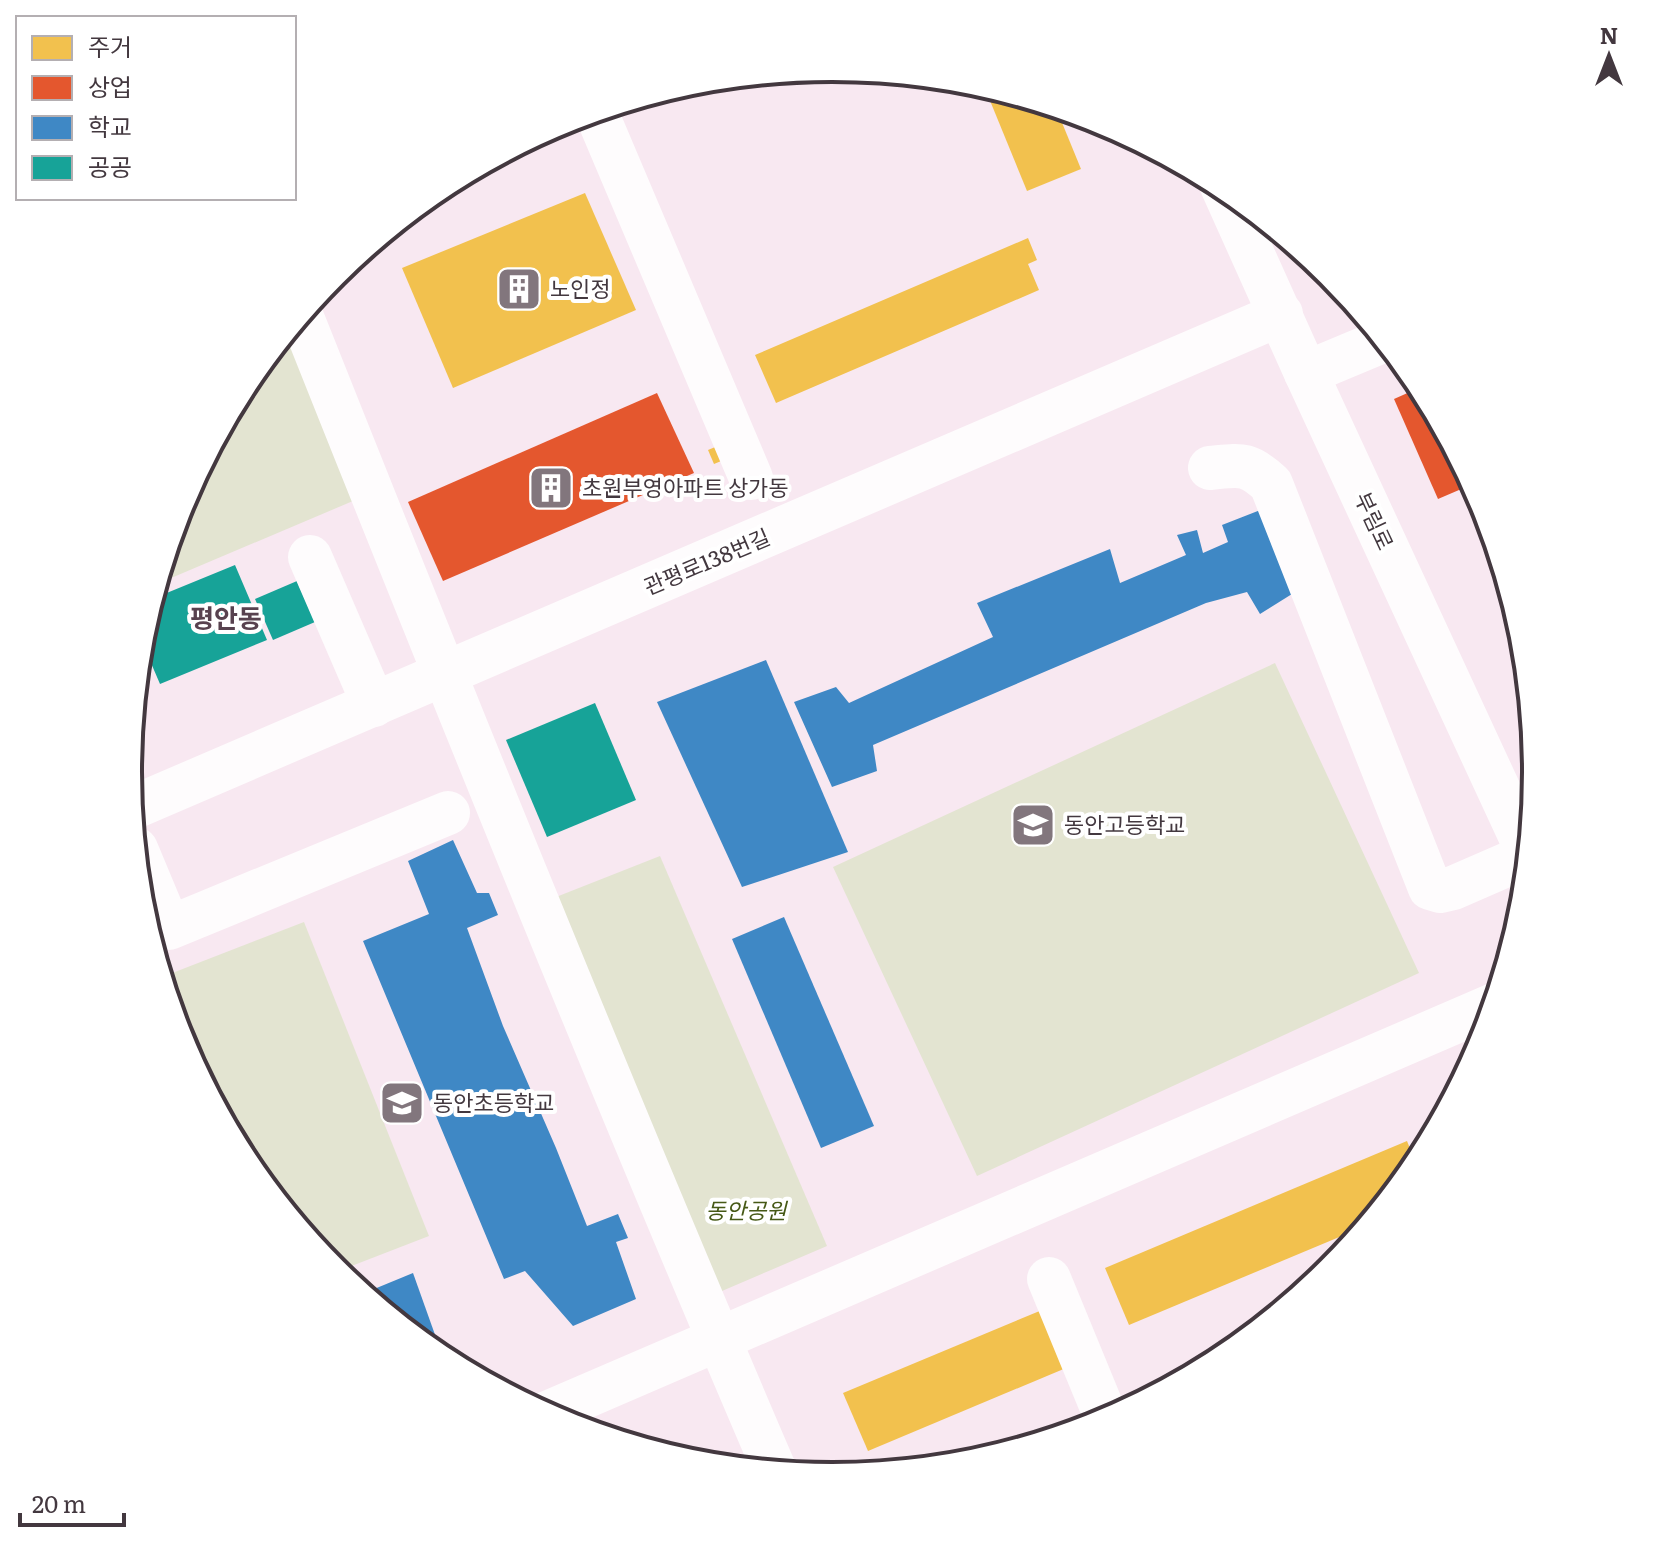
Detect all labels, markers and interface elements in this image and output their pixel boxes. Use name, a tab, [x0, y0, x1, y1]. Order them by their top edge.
legend	[16, 16, 296, 200]
north arrow	[1569, 16, 1649, 96]
text: N	[1600, 18, 1618, 51]
text: 주거	[88, 28, 132, 63]
text: 상업	[88, 68, 132, 103]
text: 학교	[88, 108, 132, 143]
text: 공공	[88, 148, 132, 183]
building icon: 노인정	[495, 265, 543, 313]
place label: 노인정	[550, 271, 611, 304]
building icon: 초원부영아파트 상가동	[527, 464, 575, 512]
place label: 초원부영아파트 상가동	[582, 470, 789, 503]
street label: 부림로	[1348, 486, 1403, 555]
street label: 관평로138번길	[638, 519, 775, 602]
district label: 평안동	[190, 597, 262, 636]
school or university icon: 동안고등학교	[1009, 801, 1057, 849]
place label: 동안고등학교	[1064, 807, 1185, 840]
school or university icon: 동안초등학교	[378, 1079, 426, 1127]
place label: 동안초등학교	[433, 1085, 554, 1118]
park label: 동안공원	[706, 1193, 788, 1226]
scale bar	[20, 1477, 124, 1527]
text: 20 m	[32, 1485, 86, 1520]

